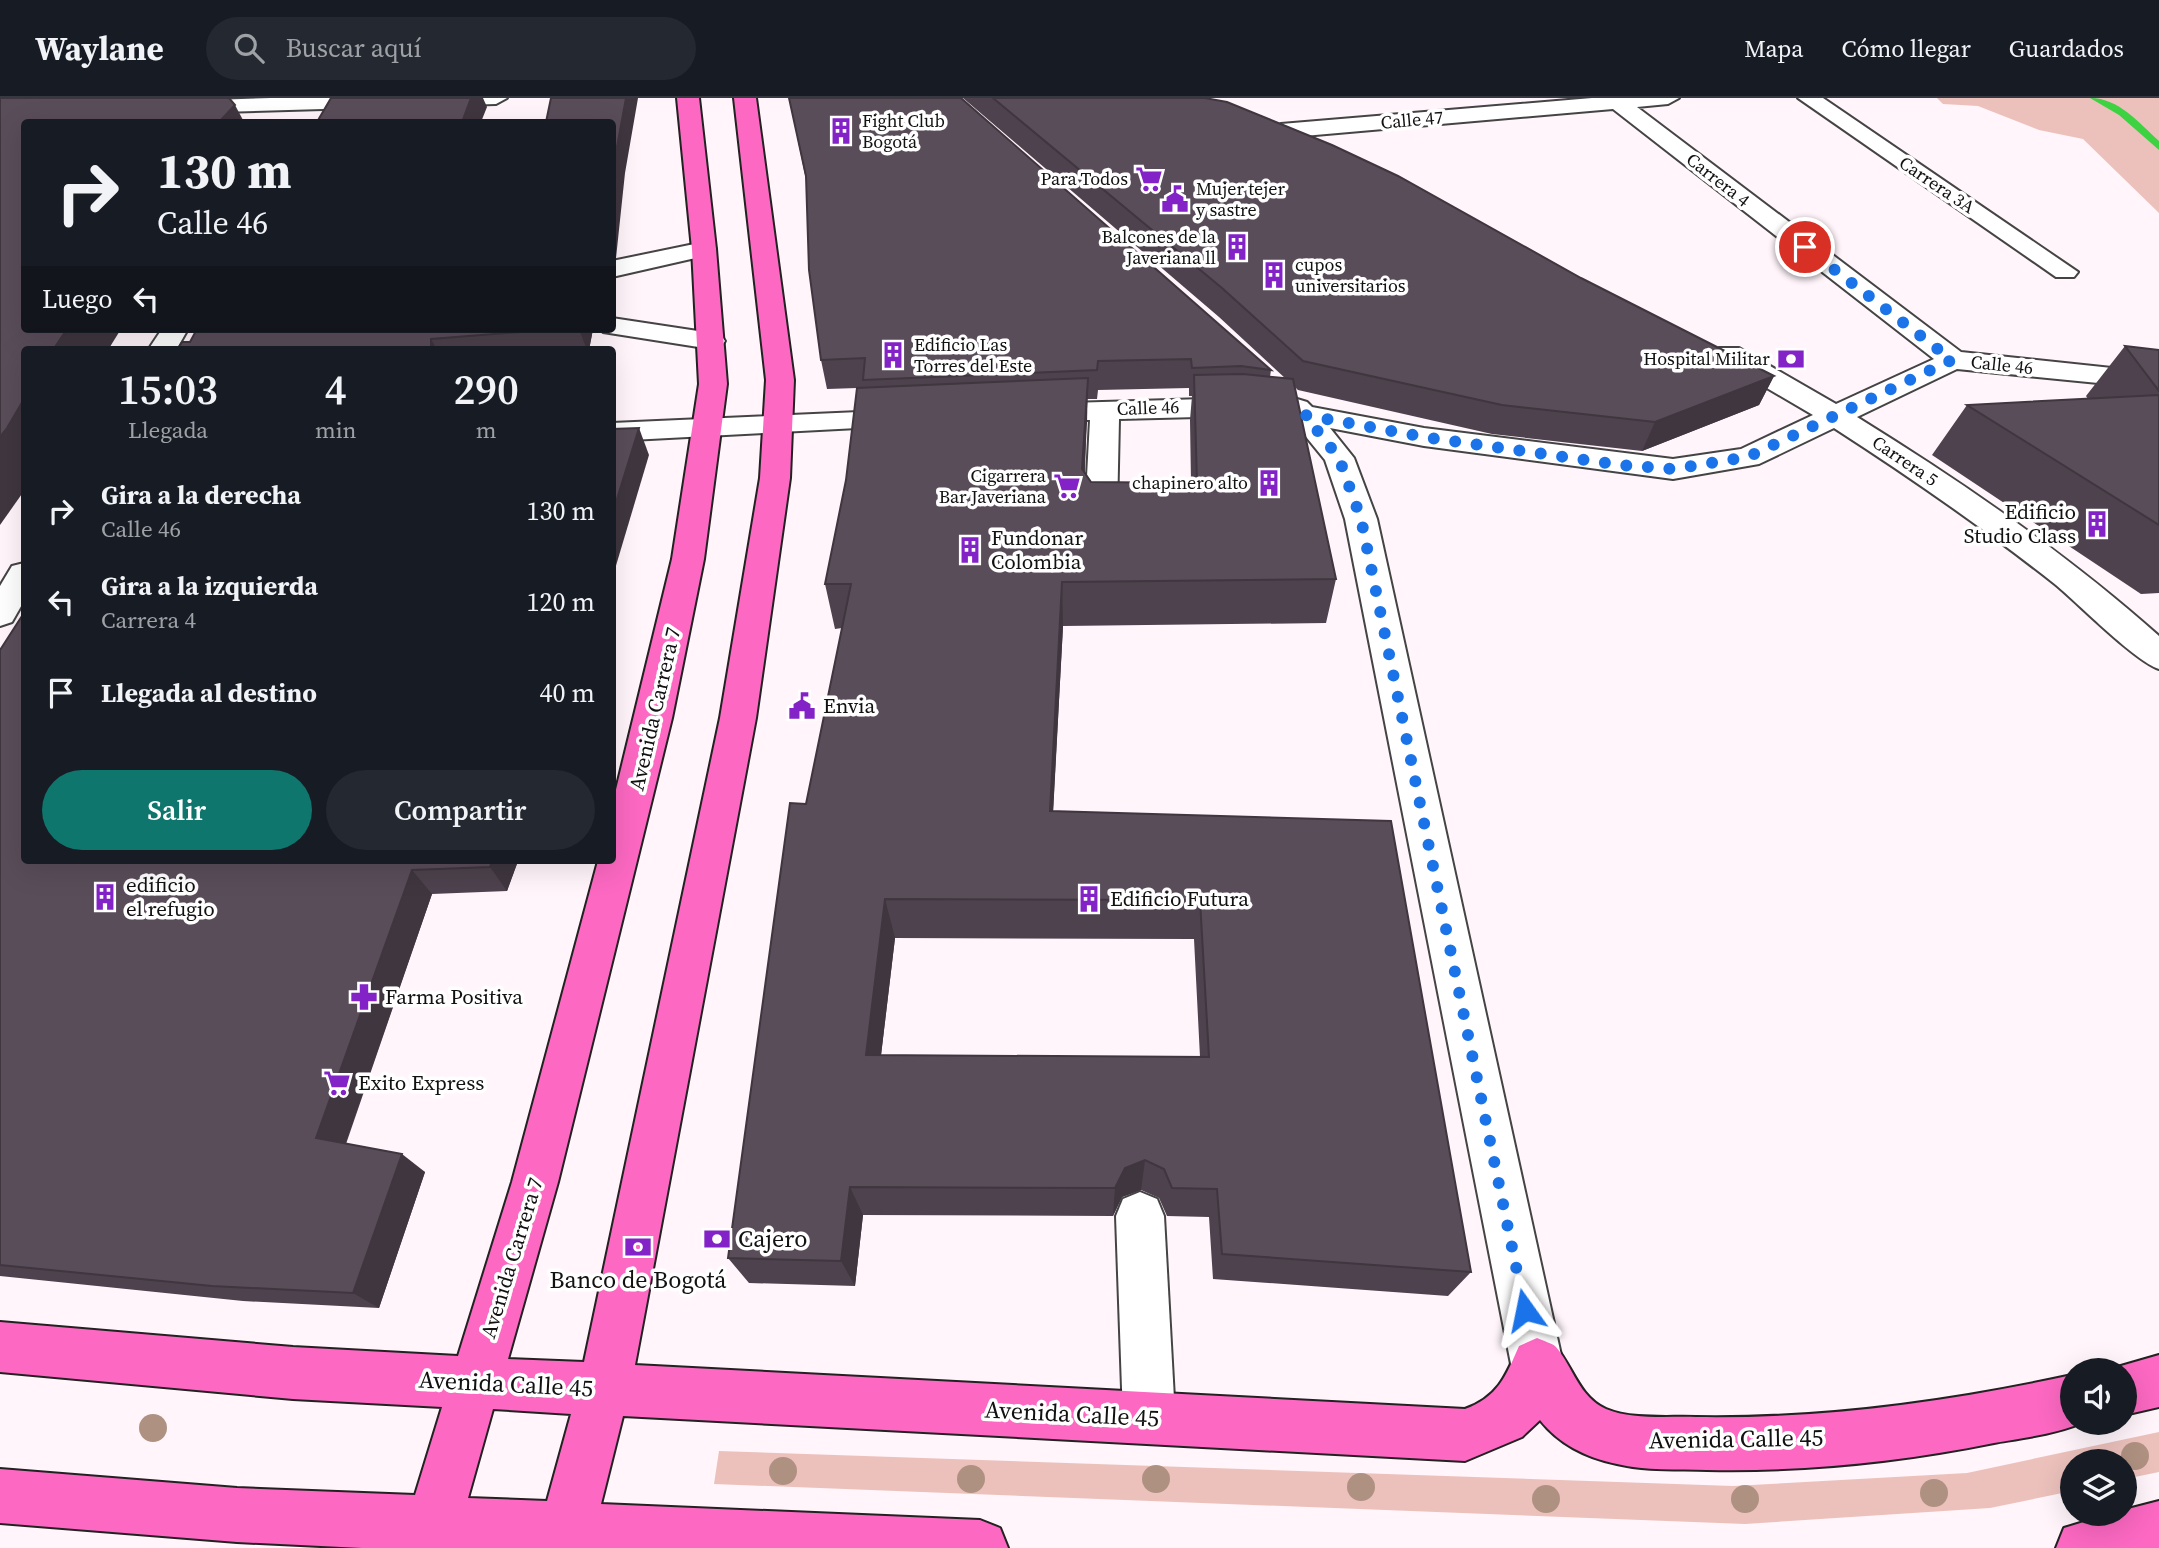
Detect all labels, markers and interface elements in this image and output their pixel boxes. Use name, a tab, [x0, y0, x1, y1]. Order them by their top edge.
search box	[206, 17, 696, 80]
text: Waylane	[35, 26, 164, 71]
icon: search	[230, 29, 268, 67]
text: Buscar aquí	[286, 30, 421, 66]
text: Mapa	[1744, 32, 1803, 65]
text: Cómo llegar	[1841, 32, 1971, 65]
text: Guardados	[2009, 32, 2124, 65]
street label: Calle 47	[1380, 104, 1444, 135]
place label: Fight Club Bogotá	[862, 108, 945, 154]
building icon: Fight Club Bogotá	[826, 116, 856, 146]
text: 130 m	[157, 137, 292, 204]
icon: right	[42, 147, 133, 238]
street label: Carrera 4	[1681, 147, 1755, 212]
street label: Carrera 3A	[1894, 150, 1980, 219]
supermarket icon: Para Todos	[1134, 164, 1164, 194]
place label: Para Todos	[1041, 166, 1128, 191]
place label: Mujer tejer y sastre	[1196, 176, 1285, 222]
public building icon: Mujer tejer y sastre	[1160, 184, 1190, 214]
text: Calle 46	[157, 201, 268, 245]
pin	[1775, 217, 1835, 277]
place label: Balcones de la Javeriana ll	[1101, 224, 1217, 270]
icon: arrive	[1786, 228, 1824, 266]
building icon: Balcones de la Javeriana ll	[1222, 232, 1252, 262]
place label: cupos universitarios	[1295, 252, 1406, 298]
building icon: cupos universitarios	[1259, 260, 1289, 290]
icon: left	[127, 280, 165, 318]
text: Luego	[42, 281, 113, 317]
place label: Edificio Las Torres del Este	[914, 332, 1032, 378]
building icon: Edificio Las Torres del Este	[878, 340, 908, 370]
bank icon: Hospital Militar	[1776, 344, 1806, 374]
place label: Hospital Militar	[1643, 346, 1770, 371]
street label: Calle 46	[1970, 349, 2034, 380]
text: 15:03	[118, 360, 218, 418]
text: 4	[325, 360, 347, 418]
text: 290	[453, 360, 519, 418]
street label: Calle 46	[1116, 394, 1180, 421]
text: Llegada	[128, 414, 208, 446]
text: min	[315, 414, 356, 446]
text: m	[476, 414, 497, 446]
street label: Carrera 5	[1867, 429, 1943, 492]
place label: Cigarrera Bar Javeriana	[939, 463, 1047, 509]
building icon: chapinero alto	[1254, 468, 1284, 498]
place label: chapinero alto	[1132, 470, 1248, 495]
supermarket icon: Cigarrera Bar Javeriana	[1052, 471, 1082, 501]
text: Gira a la derecha	[101, 477, 301, 513]
icon: right	[42, 492, 80, 530]
text: 130 m	[527, 493, 595, 529]
place label: Edificio Studio Class	[1964, 497, 2076, 550]
building icon: Edificio Studio Class	[2082, 509, 2112, 539]
text: Calle 46	[101, 513, 181, 545]
place label: Fundonar Colombia	[991, 523, 1083, 576]
building icon: Fundonar Colombia	[955, 535, 985, 565]
text: Gira a la izquierda	[101, 568, 318, 604]
icon: left	[42, 583, 80, 621]
text: 120 m	[527, 584, 595, 620]
text: Carrera 4	[101, 604, 196, 636]
street label: Avenida Carrera 7	[622, 624, 687, 793]
icon: arrive	[42, 674, 80, 712]
text: Llegada al destino	[101, 675, 317, 711]
text: 40 m	[540, 675, 595, 711]
public building icon: Envia	[787, 691, 817, 721]
place label: Envia	[823, 691, 876, 720]
button: Salir	[42, 770, 312, 850]
button: Compartir	[326, 770, 595, 850]
place label: edificio el refugio	[126, 870, 215, 923]
building icon: edificio el refugio	[90, 882, 120, 912]
building icon: Edificio Futura	[1074, 884, 1104, 914]
place label: Edificio Futura	[1110, 884, 1249, 913]
pharmacy icon: Farma Positiva	[349, 982, 379, 1012]
place label: Farma Positiva	[385, 982, 523, 1011]
supermarket icon: Exito Express	[322, 1068, 352, 1098]
place label: Exito Express	[358, 1068, 484, 1097]
street label: Avenida Carrera 7	[473, 1174, 550, 1342]
place label: Cajero	[738, 1222, 807, 1255]
bank icon: Cajero	[702, 1224, 732, 1254]
bank icon: Banco de Bogotá	[623, 1232, 653, 1262]
place label: Banco de Bogotá	[549, 1263, 727, 1296]
position arrow	[1488, 1273, 1562, 1347]
map controls	[2060, 1358, 2137, 1526]
button: sound	[2060, 1358, 2137, 1435]
street label: Avenida Calle 45	[418, 1362, 594, 1405]
street label: Avenida Calle 45	[984, 1392, 1160, 1435]
street label: Avenida Calle 45	[1648, 1420, 1824, 1457]
button: layers	[2060, 1449, 2137, 1526]

